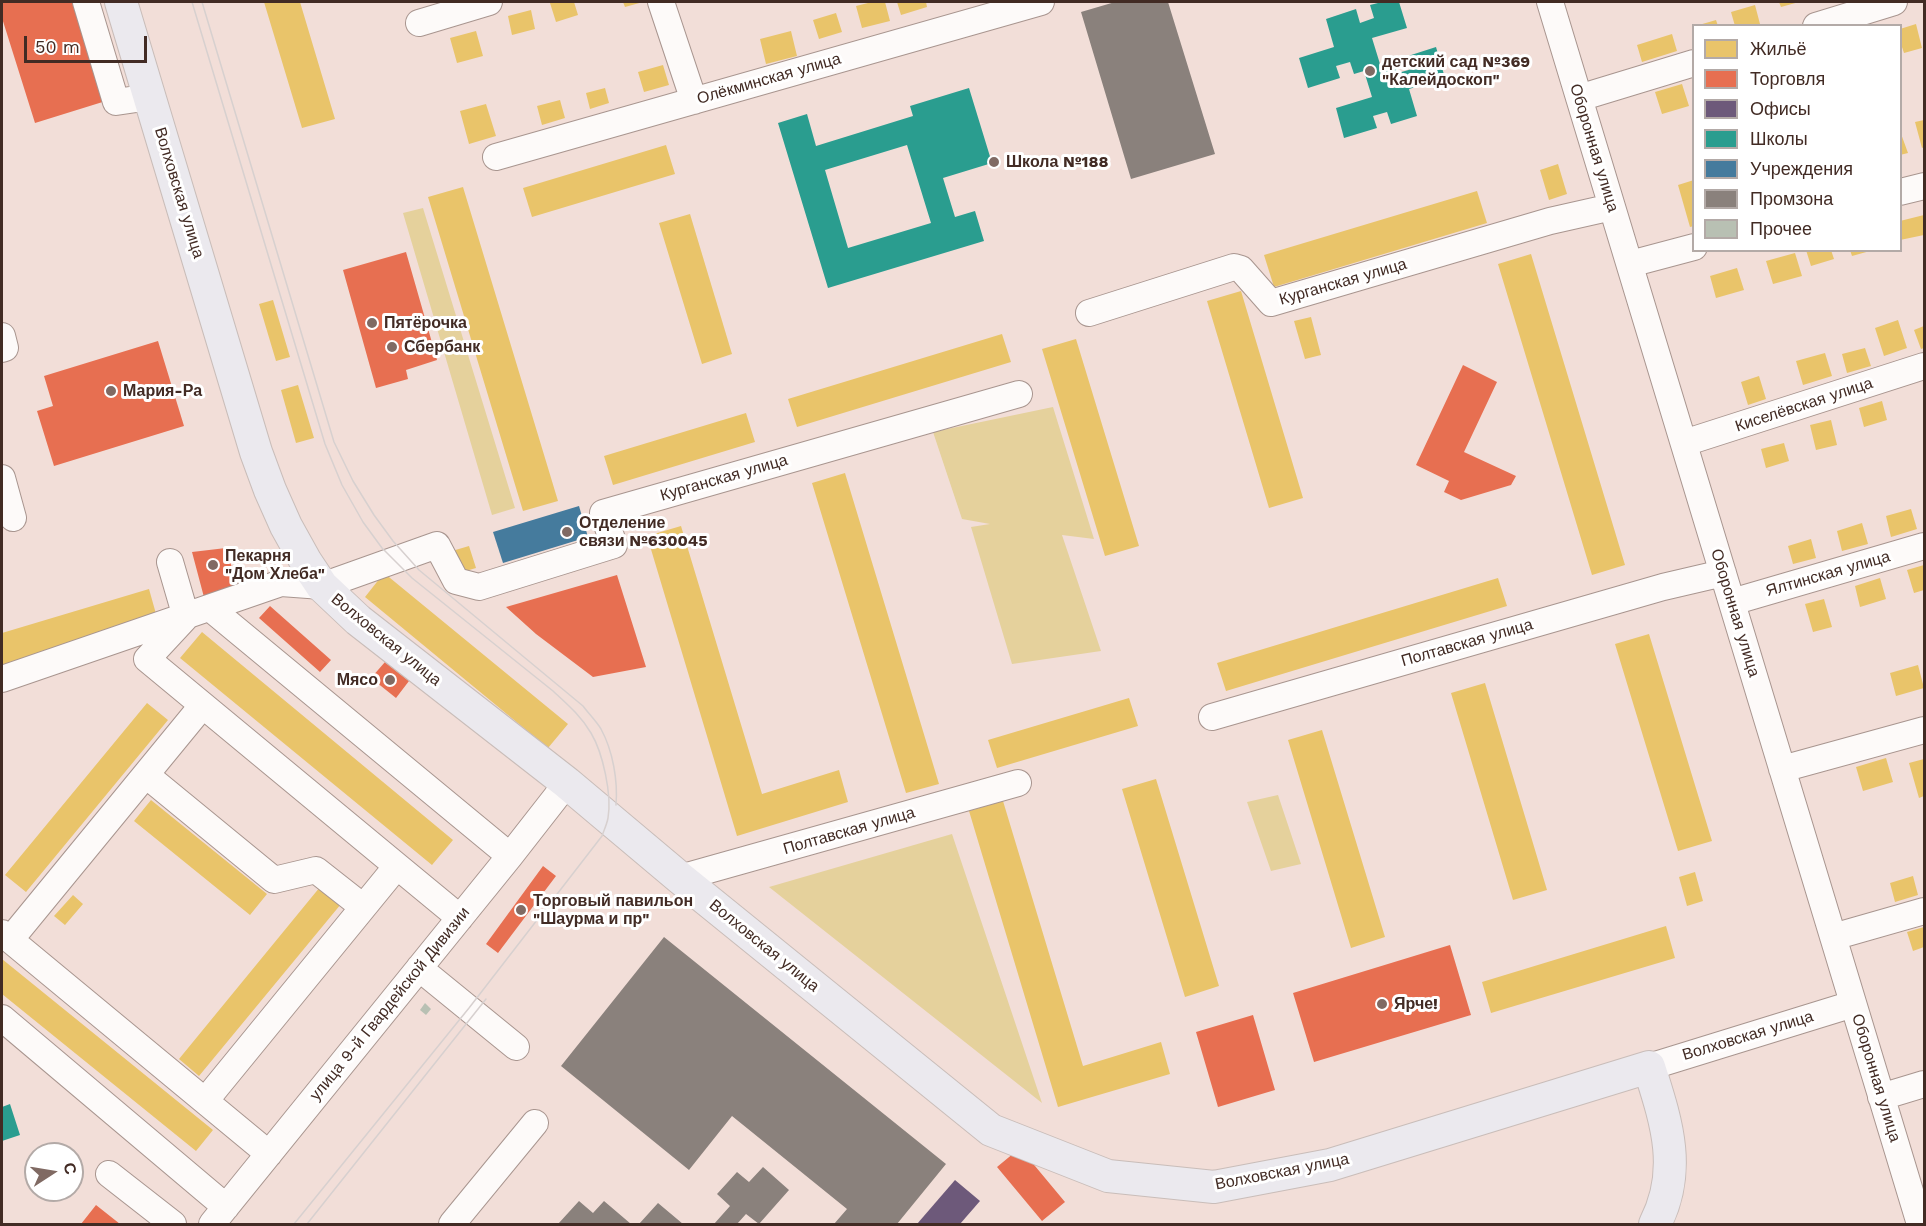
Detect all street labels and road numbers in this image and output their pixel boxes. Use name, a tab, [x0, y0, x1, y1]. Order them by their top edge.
street label: Олёкминская улица	[695, 49, 843, 109]
street label: Оборонная улица	[1565, 82, 1623, 214]
street label: Волховская улица	[150, 125, 208, 261]
street label: Курганская улица	[1277, 255, 1409, 309]
street label: Киселёвская улица	[1733, 374, 1875, 436]
street label: Курганская улица	[658, 451, 790, 505]
street label: Оборонная улица	[1706, 547, 1764, 679]
street label: Ялтинская улица	[1764, 547, 1892, 601]
street label: Волховская улица	[327, 590, 445, 690]
street label: Полтавская улица	[1399, 615, 1535, 671]
street label: Полтавская улица	[781, 803, 917, 859]
street label: Волховская улица	[705, 896, 823, 996]
street label: улица 9-й Гвардейской Дивизии	[306, 903, 474, 1105]
street label: Волховская улица	[1680, 1007, 1816, 1065]
street label: Оборонная улица	[1847, 1012, 1905, 1144]
street label: Волховская улица	[1213, 1150, 1351, 1194]

